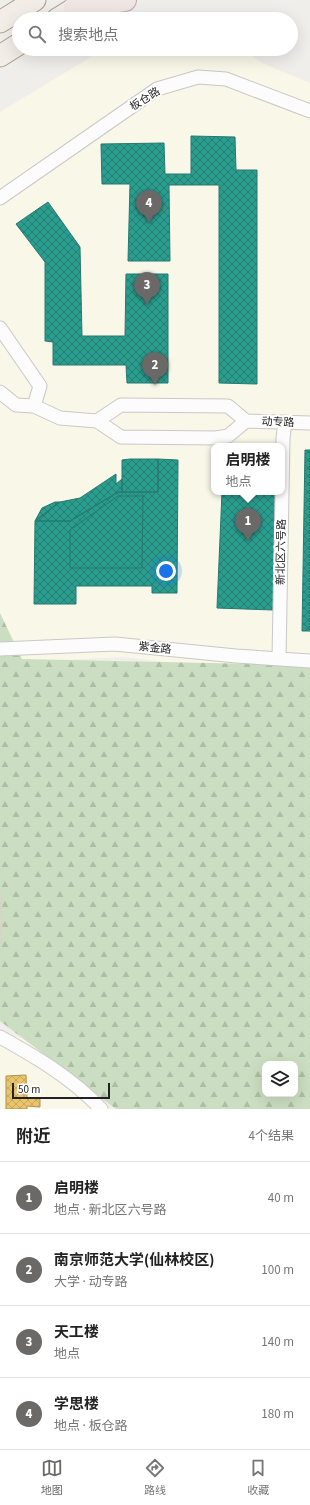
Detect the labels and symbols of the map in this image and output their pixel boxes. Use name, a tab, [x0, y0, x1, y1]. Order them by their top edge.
street label: 板仓路	[127, 84, 163, 114]
pin: 4	[136, 190, 162, 223]
pin: 3	[134, 272, 160, 305]
pin: 2	[142, 352, 168, 385]
street label: 动专路	[261, 414, 295, 430]
pin: 1	[235, 508, 261, 541]
street label: 新北区六号路	[273, 519, 289, 585]
your location	[156, 561, 176, 581]
street label: 紫金路	[138, 639, 172, 657]
scale bar	[12, 1081, 110, 1100]

